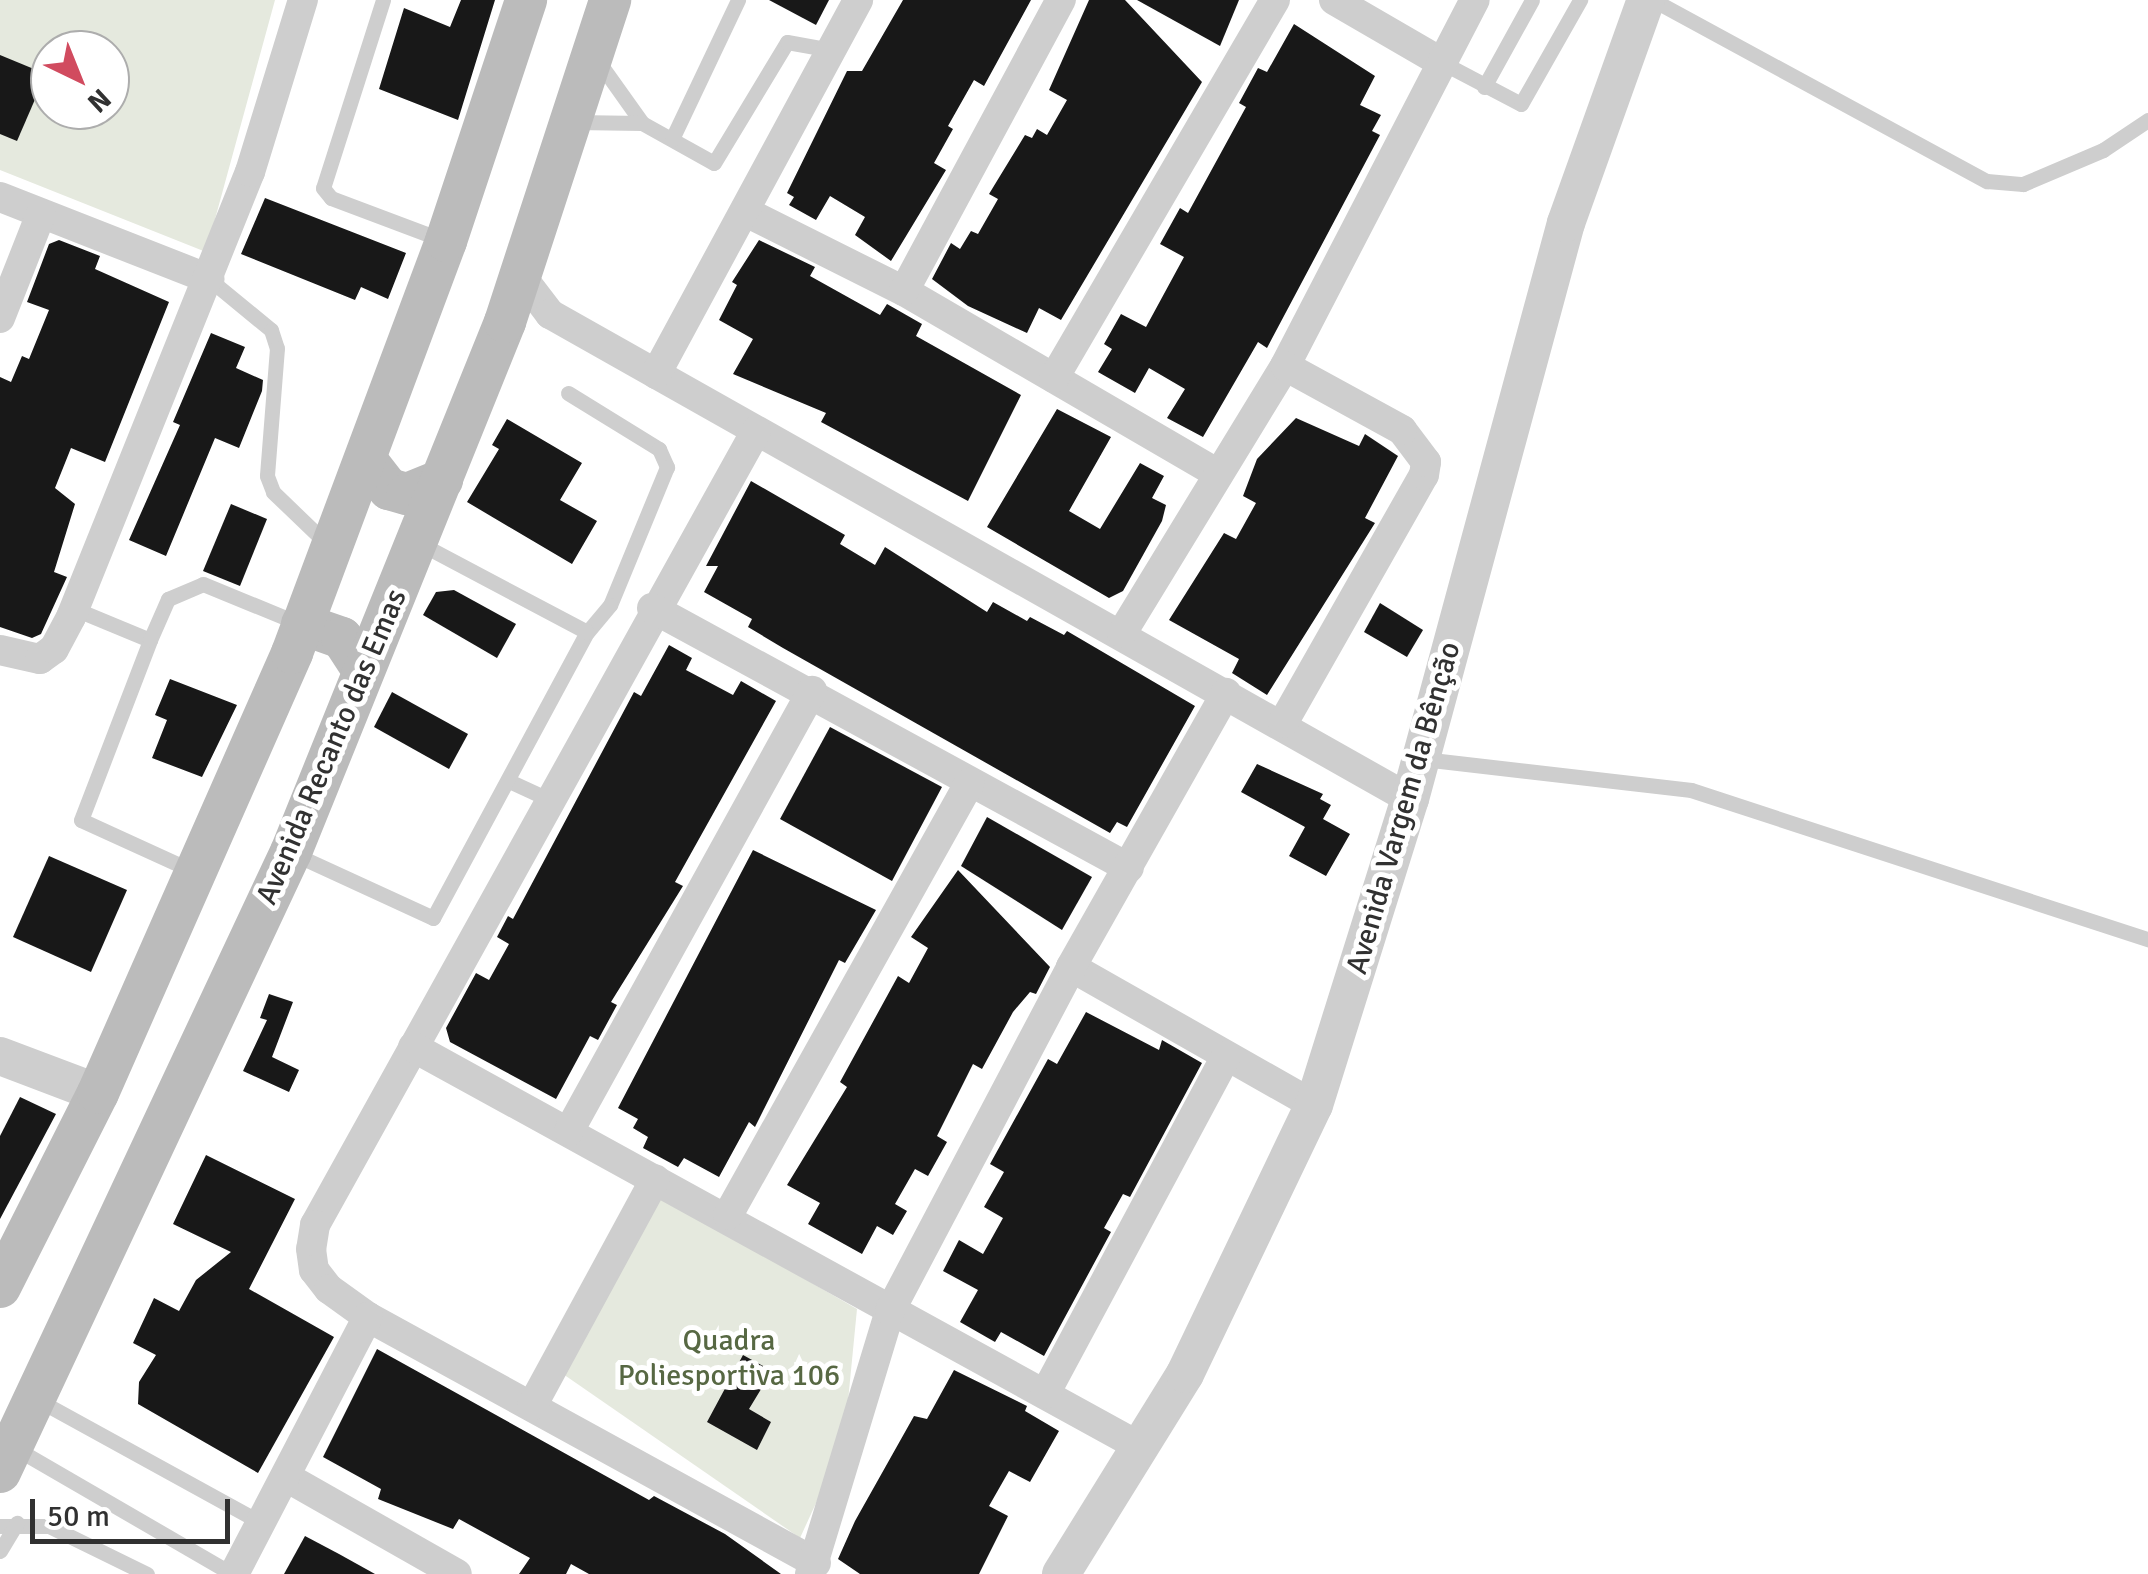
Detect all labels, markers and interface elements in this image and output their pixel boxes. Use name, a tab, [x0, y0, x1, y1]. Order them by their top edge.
north arrow	[30, 30, 130, 130]
text: N	[80, 81, 118, 120]
street label: Avenida Recanto das Emas	[249, 584, 415, 910]
street label: Avenida Vargem da Bênção	[1339, 638, 1469, 978]
park label: Quadra Poliesportiva 106	[618, 1323, 840, 1394]
scale bar	[35, 1479, 235, 1541]
text: 50 m	[47, 1498, 110, 1535]

